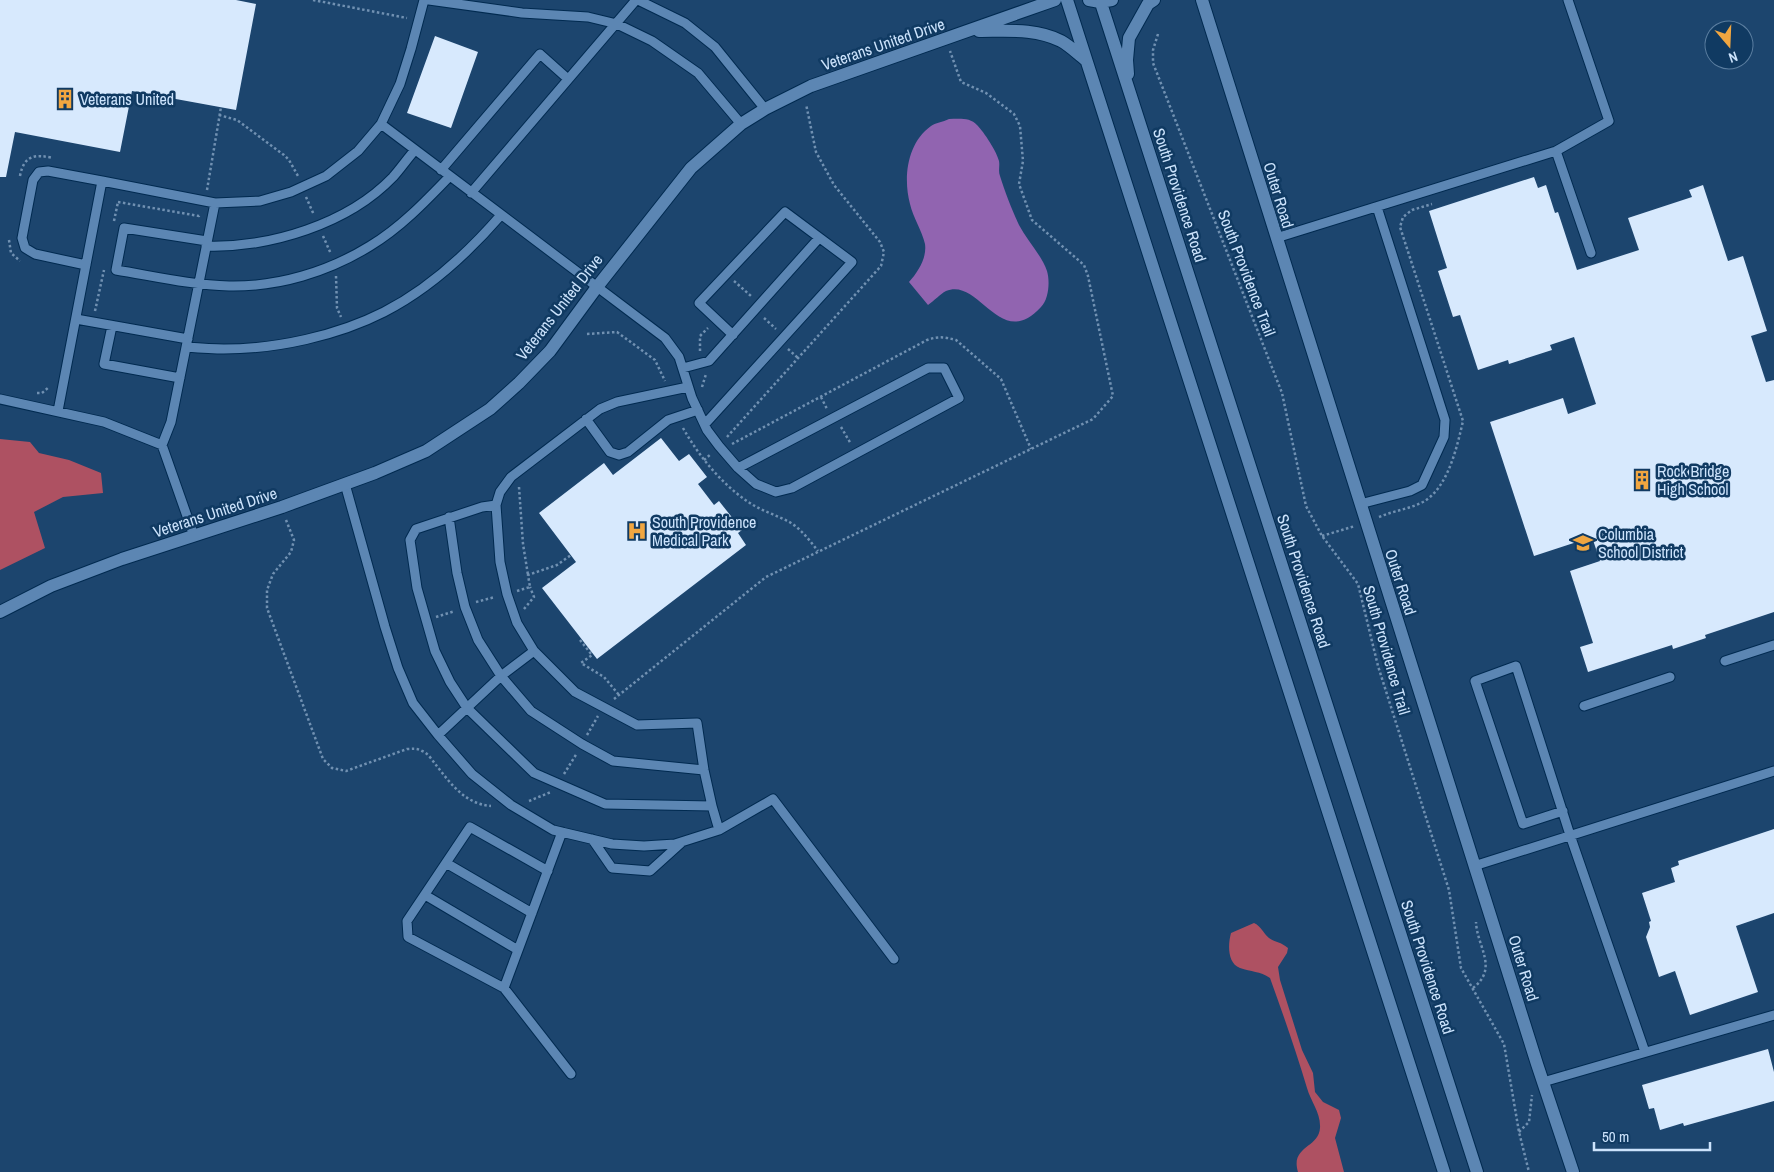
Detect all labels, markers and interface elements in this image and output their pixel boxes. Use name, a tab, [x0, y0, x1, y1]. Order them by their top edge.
street label: Veterans United Drive	[818, 13, 948, 75]
north arrow	[1704, 20, 1754, 70]
text: N	[1726, 47, 1740, 67]
building icon: Veterans United	[54, 88, 76, 110]
place label: Veterans United	[80, 88, 174, 110]
street label: South Providence Road	[1148, 125, 1212, 265]
street label: Outer Road	[1259, 159, 1299, 231]
street label: South Providence Trail	[1213, 207, 1281, 339]
street label: Veterans United Drive	[511, 249, 607, 365]
place label: Rock Bridge High School	[1657, 460, 1729, 500]
building icon: Rock Bridge High School	[1631, 469, 1653, 491]
street label: Veterans United Drive	[150, 482, 280, 542]
place label: South Providence Medical Park	[652, 511, 756, 551]
street label: South Providence Road	[1272, 511, 1336, 651]
hospital icon: South Providence Medical Park	[626, 520, 648, 542]
place label: Columbia School District	[1598, 523, 1684, 563]
school or university icon: Columbia School District	[1572, 532, 1594, 554]
street label: Outer Road	[1380, 546, 1422, 618]
street label: South Providence Trail	[1358, 583, 1416, 717]
street label: South Providence Road	[1396, 897, 1460, 1037]
street label: Outer Road	[1504, 932, 1544, 1004]
scale bar	[1594, 1120, 1710, 1152]
text: 50 m	[1602, 1126, 1629, 1147]

